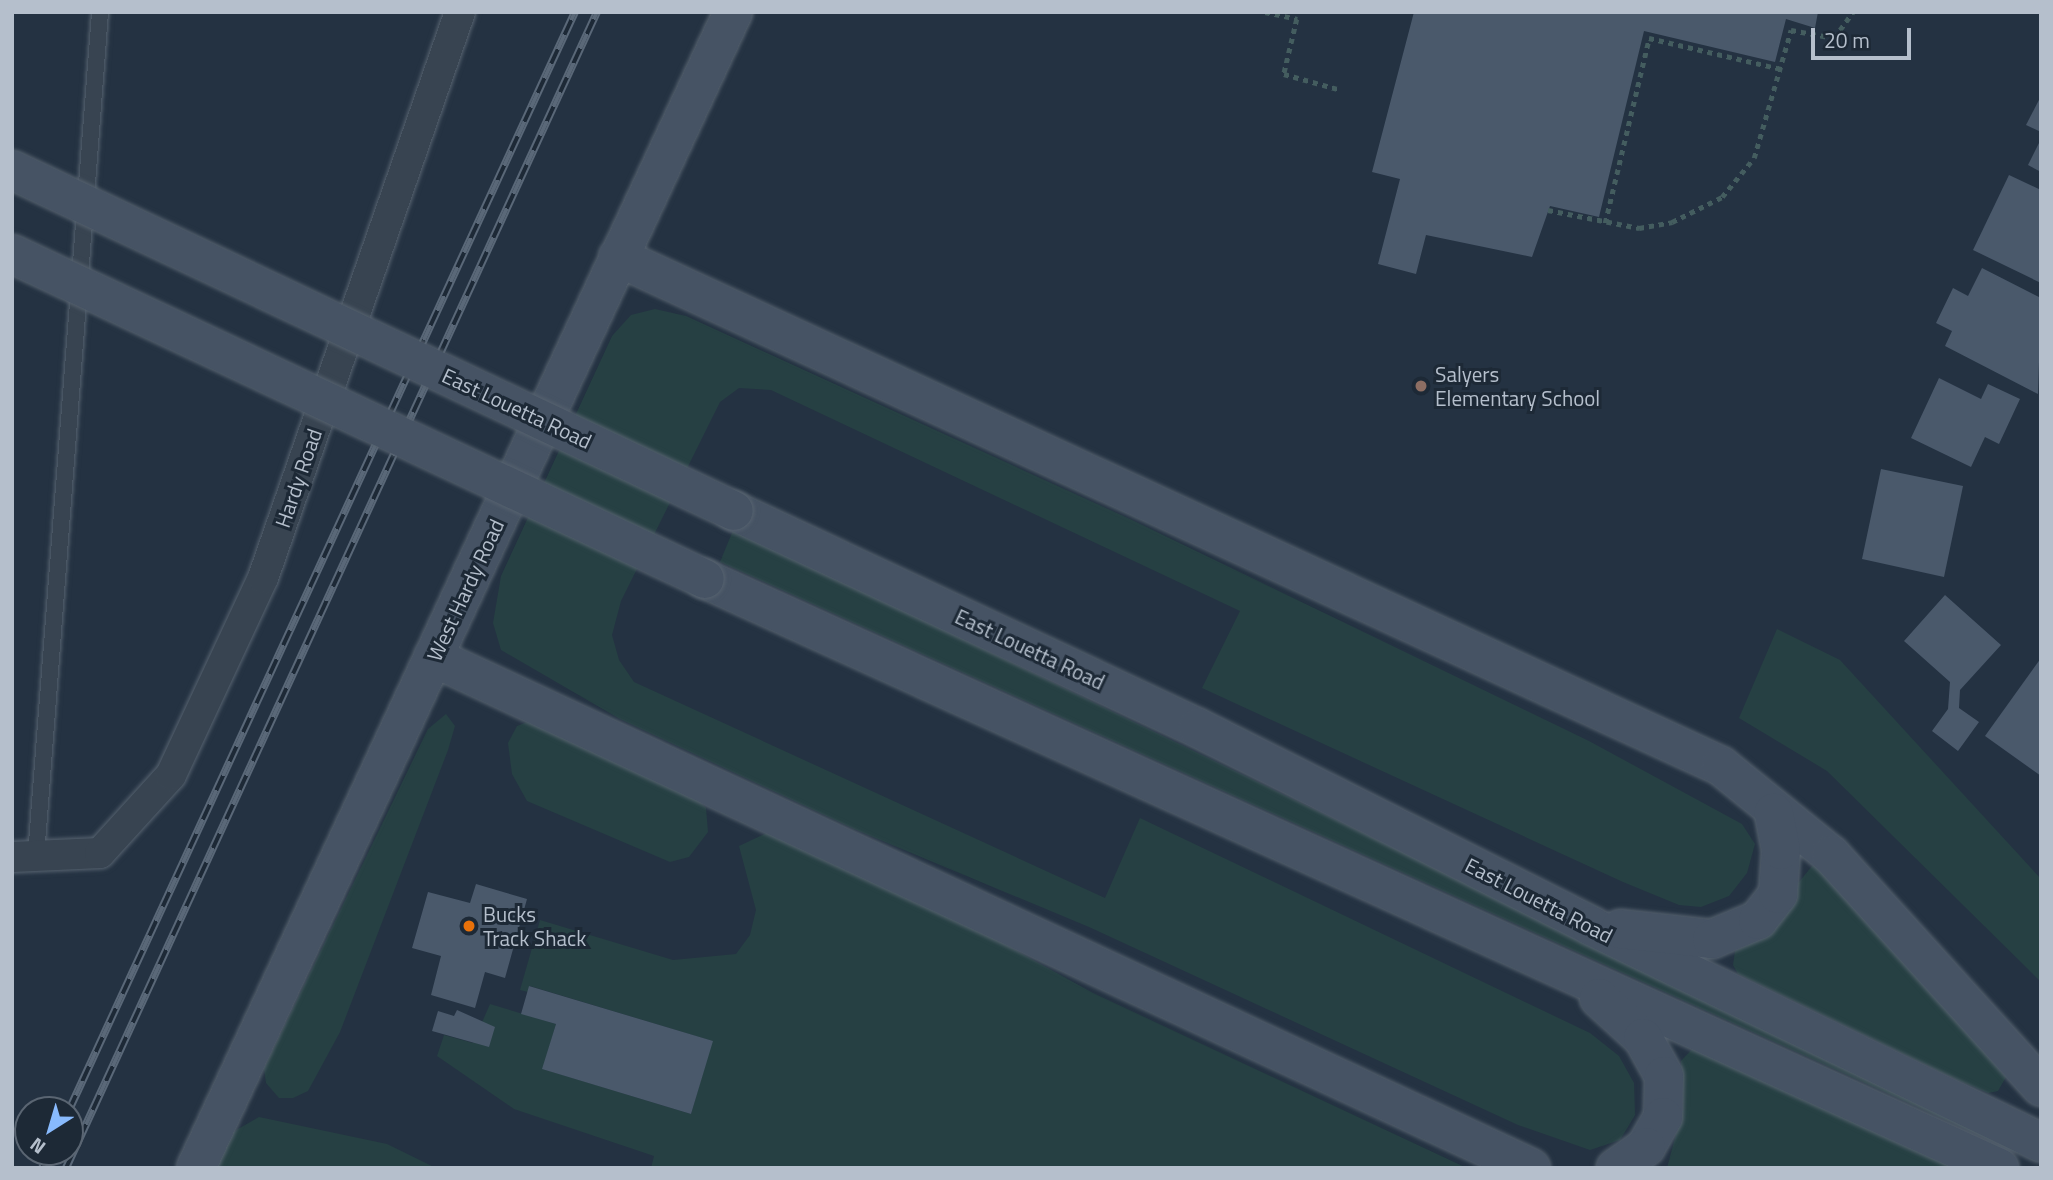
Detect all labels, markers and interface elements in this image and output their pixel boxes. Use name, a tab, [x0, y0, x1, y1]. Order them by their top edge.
scale bar	[1815, 14, 1915, 58]
text: 20 m	[1824, 24, 1870, 56]
place label: Salyers Elementary School	[1435, 361, 1600, 411]
street label: East Louetta Road	[438, 362, 596, 454]
marker: Salyers Elementary School	[1413, 378, 1429, 394]
street label: Hardy Road	[269, 425, 327, 531]
street label: West Hardy Road	[421, 515, 509, 665]
street label: East Louetta Road	[951, 603, 1109, 695]
street label: East Louetta Road	[1461, 852, 1617, 948]
place label: Bucks Track Shack	[483, 901, 586, 951]
marker: Bucks Track Shack	[461, 918, 477, 934]
north arrow	[14, 1096, 84, 1166]
text: N	[23, 1131, 51, 1162]

